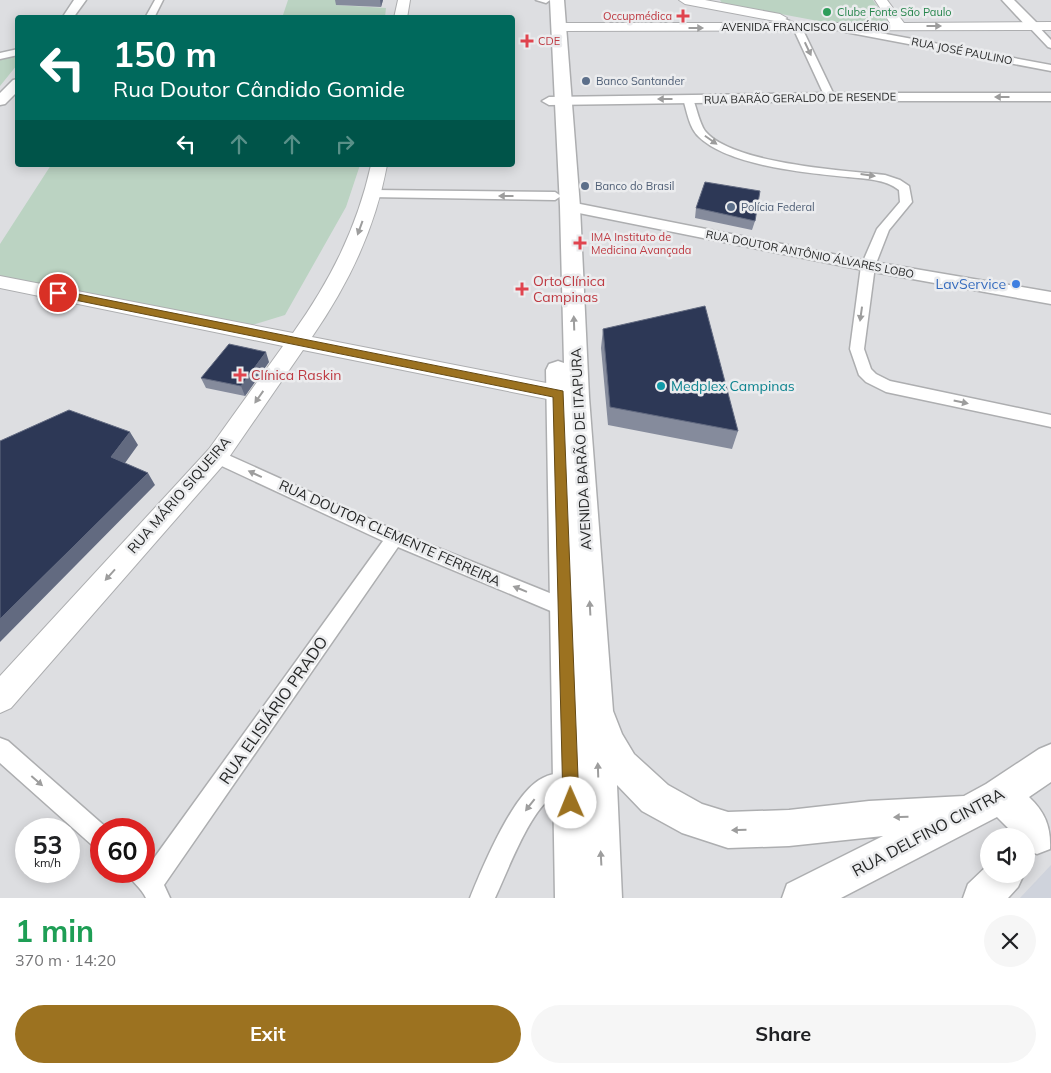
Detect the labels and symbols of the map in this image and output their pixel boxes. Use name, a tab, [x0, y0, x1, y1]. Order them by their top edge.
place label: Clube Fonte São Paulo	[837, 5, 952, 19]
marker: Clube Fonte São Paulo	[821, 6, 833, 18]
place label: Occupmédica	[603, 9, 672, 23]
marker: Occupmédica	[676, 9, 690, 23]
street label: AVENIDA FRANCISCO GLICÉRIO	[721, 20, 889, 34]
one-way arrow	[927, 22, 943, 30]
one-way arrow	[688, 24, 704, 32]
marker: CDE	[520, 34, 534, 48]
place label: CDE	[538, 34, 560, 48]
street label: RUA JOSÉ PAULINO	[910, 34, 1014, 68]
one-way arrow	[803, 41, 812, 56]
place label: Banco Santander	[596, 74, 684, 88]
marker: Banco Santander	[580, 75, 592, 87]
street label: RUA BARÃO GERALDO DE RESENDE	[704, 89, 896, 107]
one-way arrow	[994, 93, 1010, 101]
one-way arrow	[657, 95, 673, 103]
one-way arrow	[704, 135, 718, 145]
one-way arrow	[860, 171, 876, 179]
place label: Banco do Brasil	[595, 179, 674, 193]
marker: Banco do Brasil	[579, 180, 591, 192]
one-way arrow	[498, 191, 514, 199]
place label: Polícia Federal	[741, 200, 815, 214]
marker: Polícia Federal	[725, 201, 737, 213]
one-way arrow	[356, 221, 363, 236]
street label: RUA DOUTOR ANTÔNIO ÁLVARES LOBO	[705, 227, 915, 281]
place label: IMA Instituto de Medicina Avançada	[591, 230, 691, 257]
marker: IMA Instituto de Medicina Avançada	[573, 236, 587, 250]
pin	[37, 272, 79, 314]
place label: OrtoClínica Campinas	[533, 272, 605, 306]
place label: LavService	[936, 275, 1006, 293]
marker: LavService	[1010, 278, 1022, 290]
marker: OrtoClínica Campinas	[515, 282, 529, 296]
one-way arrow	[857, 307, 865, 323]
one-way arrow	[570, 315, 578, 331]
street label: AVENIDA BARÃO DE ITAPURA	[567, 347, 595, 551]
place label: Clínica Raskin	[251, 366, 341, 384]
marker: Clínica Raskin	[233, 368, 247, 382]
place label: Medplex Campinas	[671, 377, 795, 395]
marker: Medplex Campinas	[655, 380, 667, 392]
one-way arrow	[254, 390, 264, 404]
one-way arrow	[954, 398, 969, 406]
street label: RUA MÁRIO SIQUEIRA	[123, 432, 235, 557]
one-way arrow	[248, 470, 263, 478]
street label: RUA DOUTOR CLEMENTE FERREIRA	[276, 476, 504, 591]
one-way arrow	[104, 569, 116, 581]
one-way arrow	[513, 585, 527, 593]
one-way arrow	[585, 599, 593, 615]
street label: RUA ELISIÁRIO PRADO	[214, 632, 332, 788]
one-way arrow	[593, 762, 601, 778]
one-way arrow	[30, 775, 42, 787]
position arrow	[544, 776, 596, 828]
street label: RUA DELFINO CINTRA	[848, 783, 1008, 881]
one-way arrow	[525, 798, 536, 811]
one-way arrow	[893, 814, 909, 822]
speed limit sign: 60	[90, 818, 155, 883]
one-way arrow	[731, 826, 747, 834]
one-way arrow	[597, 850, 605, 866]

